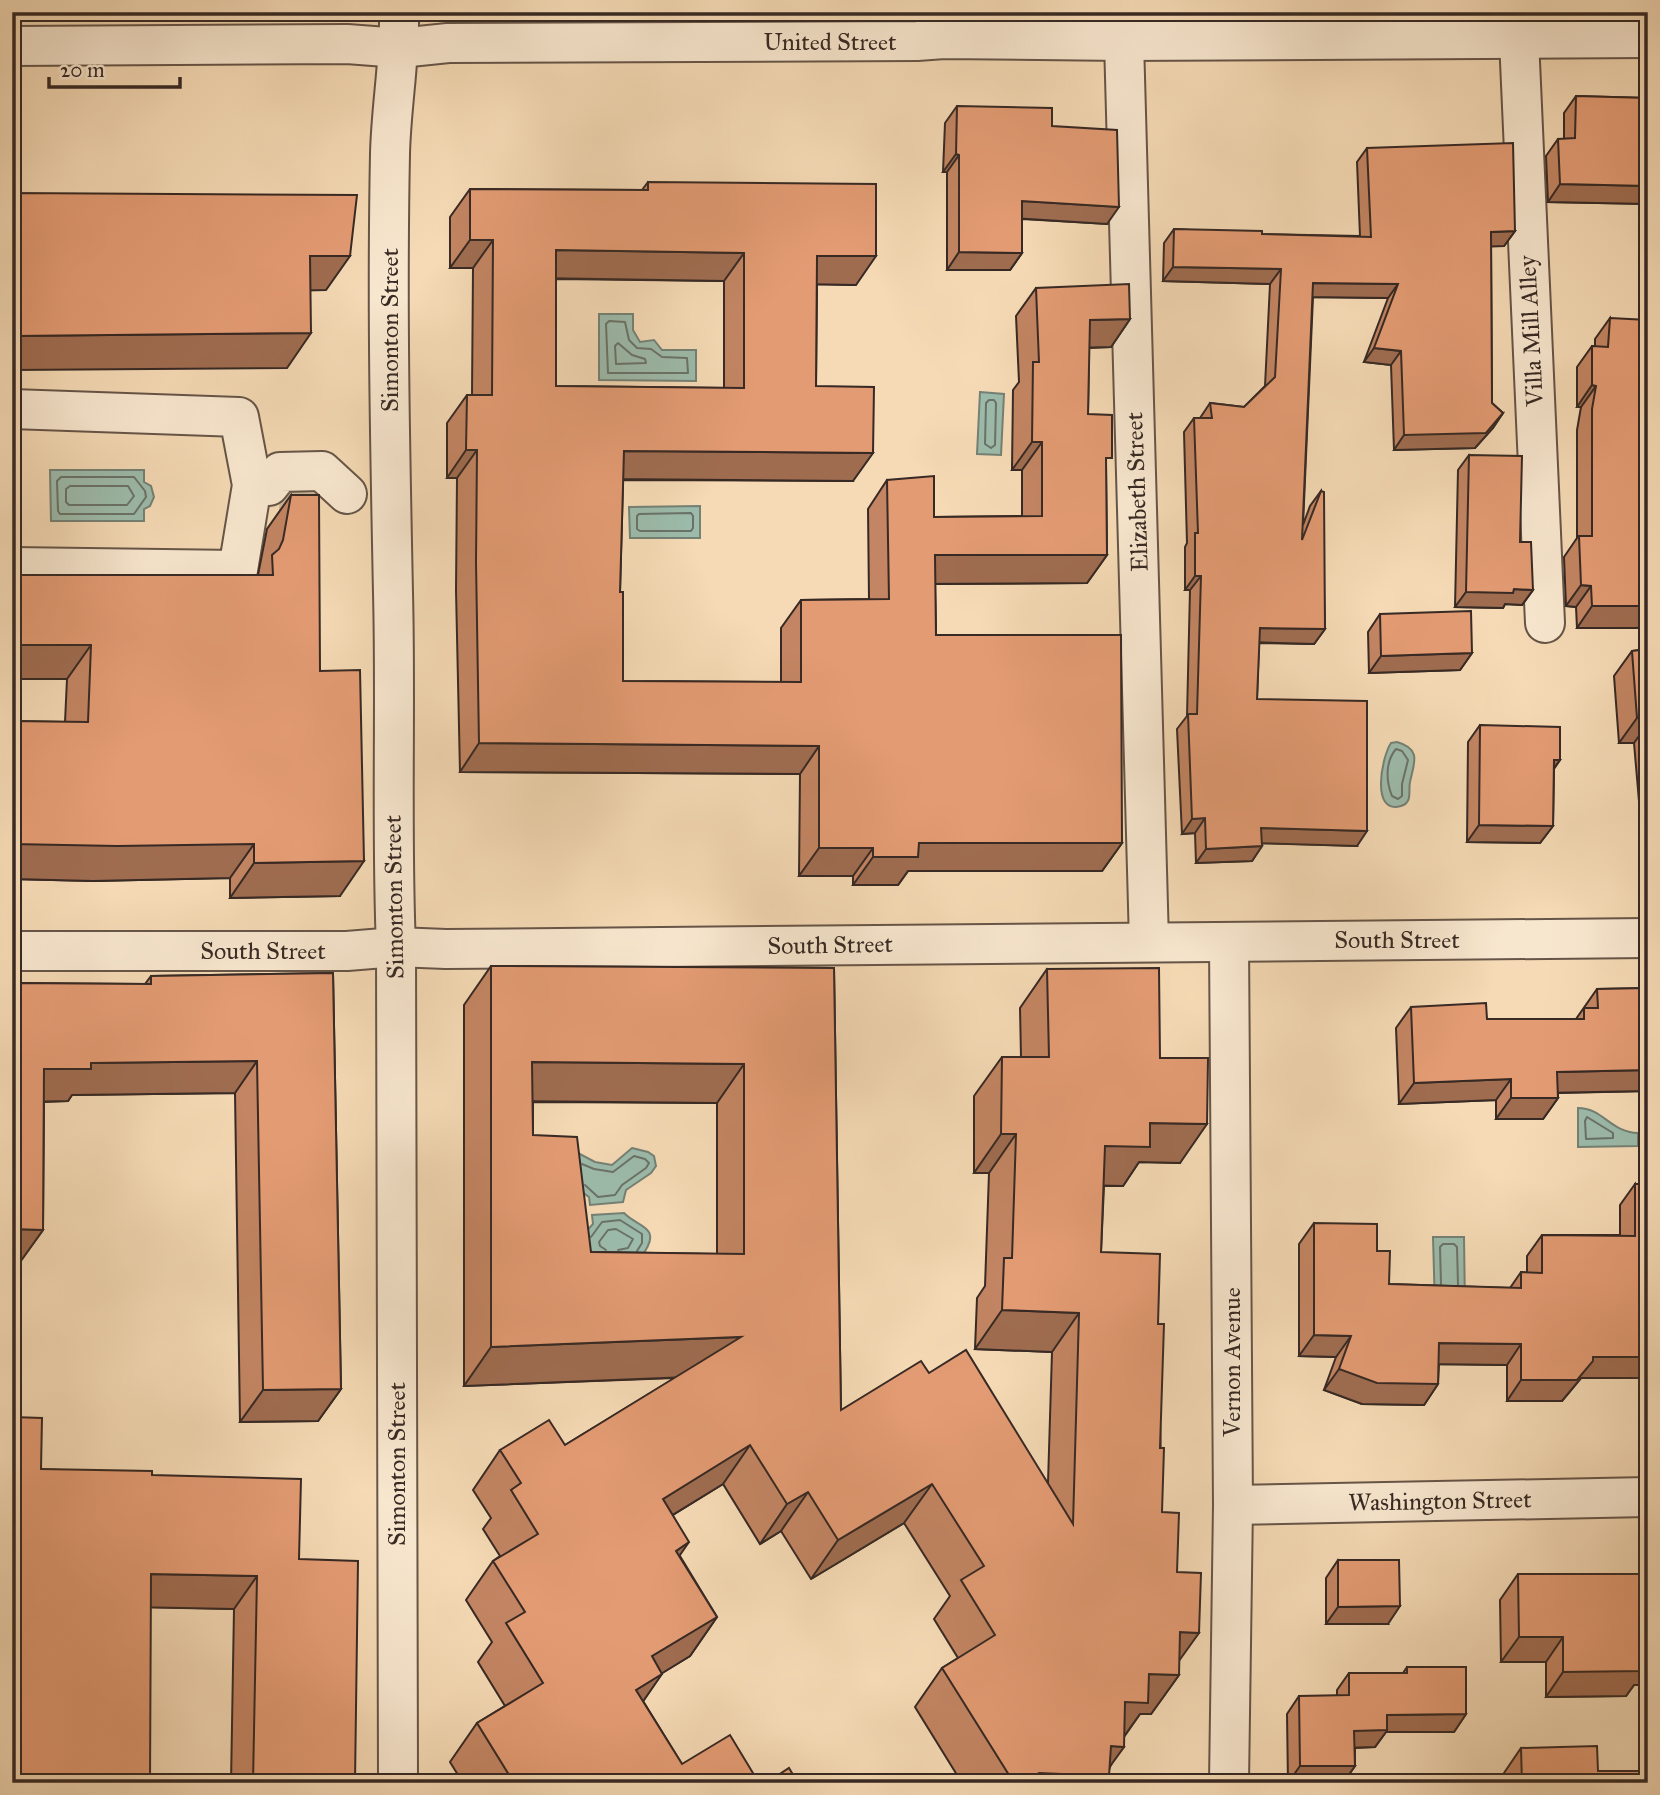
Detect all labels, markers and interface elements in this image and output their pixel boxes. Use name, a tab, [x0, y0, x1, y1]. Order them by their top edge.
street label: United Street	[763, 27, 897, 57]
scale bar	[49, 46, 180, 90]
text: 20 m	[60, 57, 105, 83]
street label: Simonton Street	[375, 247, 405, 412]
street label: Villa Mill Alley	[1512, 254, 1550, 408]
street label: Elizabeth Street	[1119, 411, 1155, 572]
street label: Simonton Street	[378, 814, 410, 979]
street label: South Street	[1334, 925, 1460, 955]
street label: South Street	[767, 929, 894, 961]
street label: South Street	[200, 936, 326, 966]
street label: Vernon Avenue	[1217, 1287, 1247, 1438]
street label: Simonton Street	[382, 1381, 412, 1546]
street label: Washington Street	[1348, 1484, 1532, 1518]

